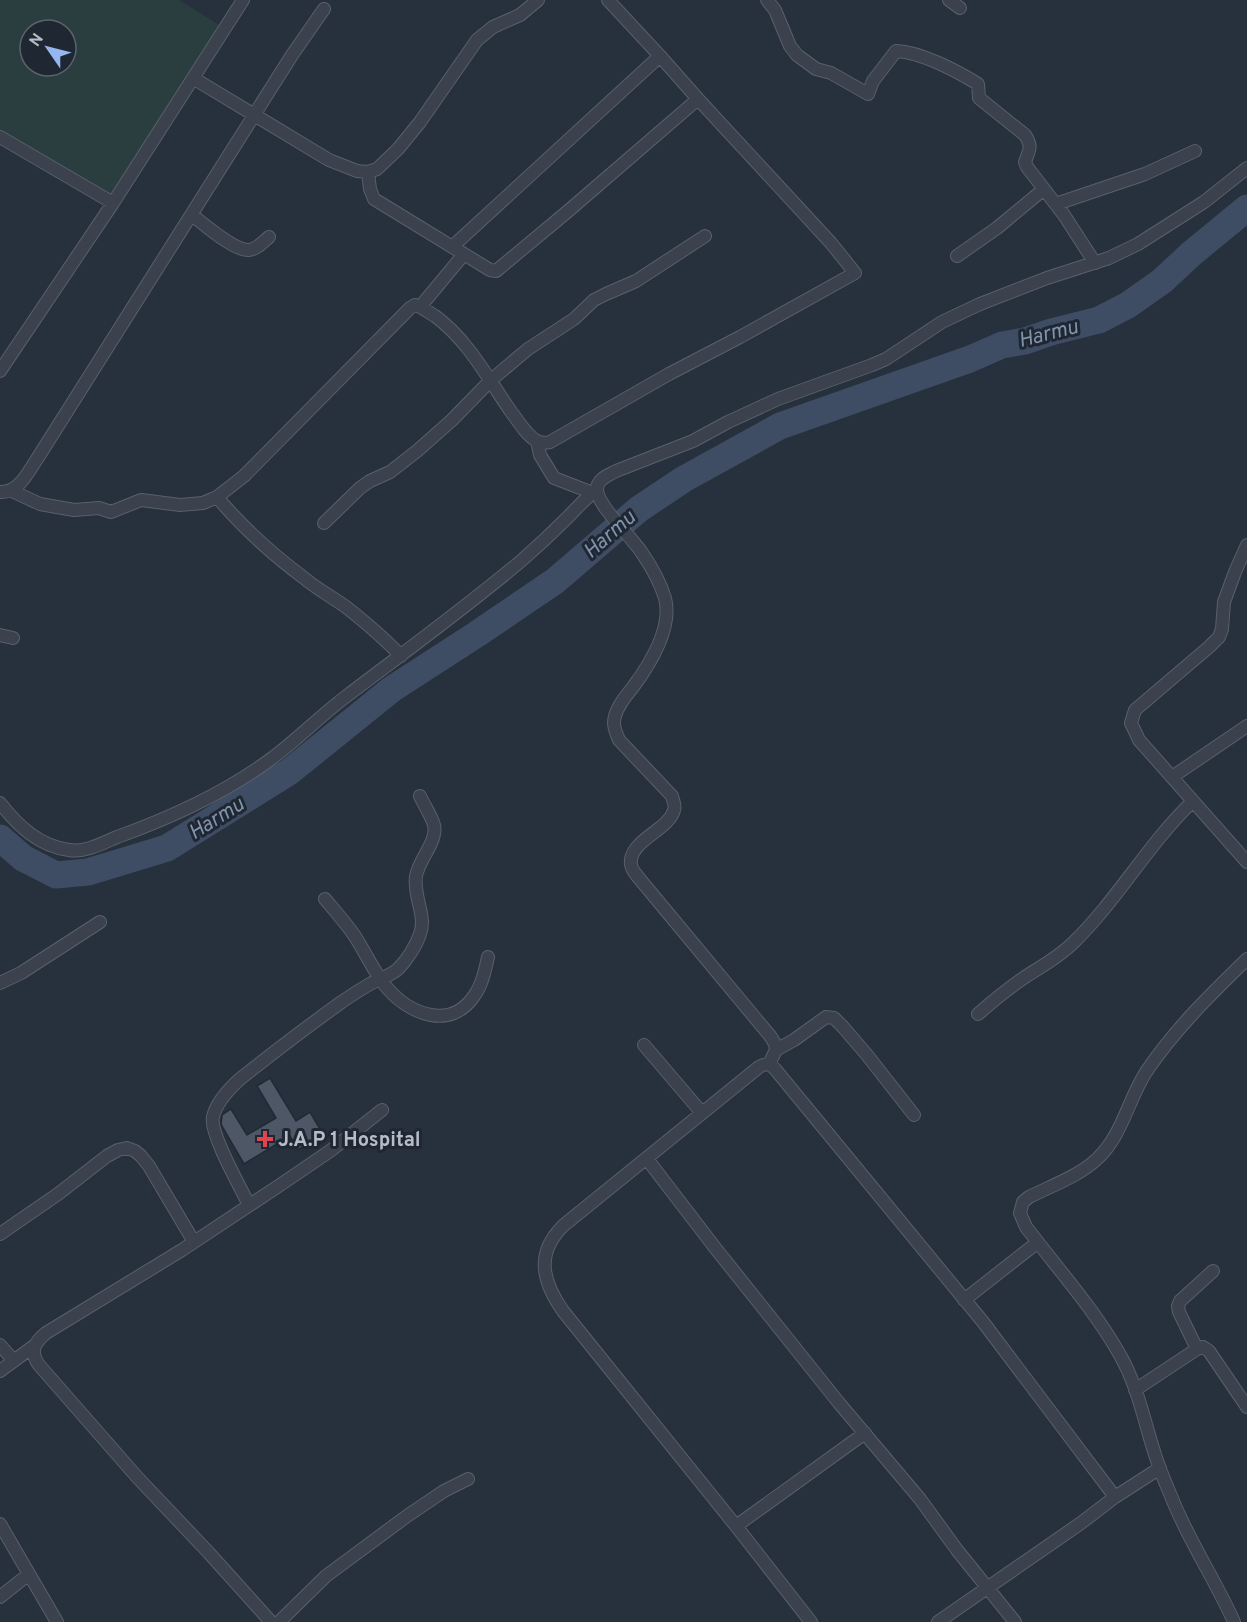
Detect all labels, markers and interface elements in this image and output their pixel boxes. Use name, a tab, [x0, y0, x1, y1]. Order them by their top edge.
north arrow	[18, 18, 78, 78]
text: N	[26, 30, 49, 51]
water label: Harmu	[1016, 314, 1082, 355]
water label: Harmu	[578, 505, 642, 565]
water label: Harmu	[184, 791, 250, 847]
place label: J.A.P 1 Hospital	[278, 1128, 421, 1154]
marker: J.A.P 1 Hospital	[256, 1130, 274, 1148]

